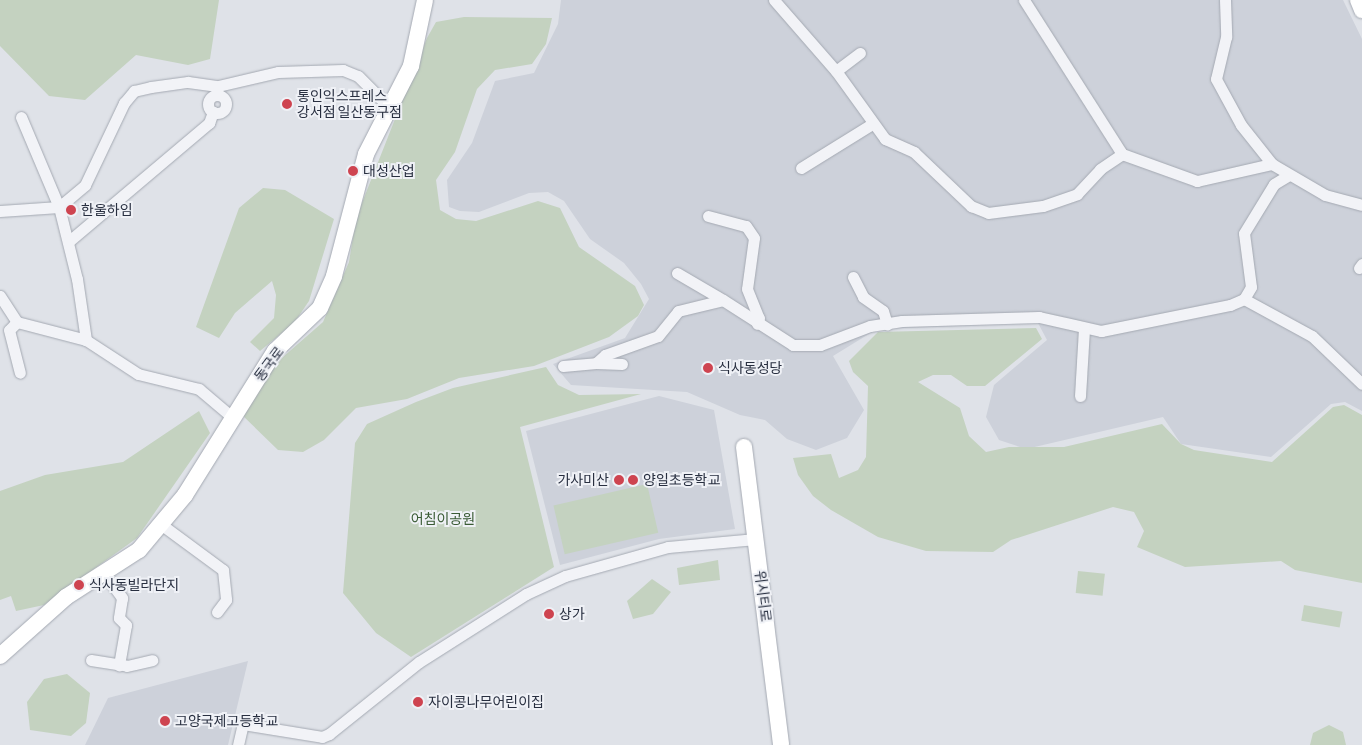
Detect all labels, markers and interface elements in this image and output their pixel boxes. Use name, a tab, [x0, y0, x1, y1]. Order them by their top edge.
place label: 통인익스프레스 강서점 일산동구점	[297, 88, 402, 120]
marker: 통인익스프레스 강서점 일산동구점	[281, 98, 293, 110]
place label: 대성산업	[363, 163, 415, 179]
marker: 대성산업	[347, 165, 359, 177]
place label: 한울하임	[81, 202, 133, 218]
marker: 한울하임	[65, 204, 77, 216]
street label: 동국로	[251, 344, 287, 384]
place label: 식사동성당	[718, 360, 782, 376]
marker: 식사동성당	[702, 362, 714, 374]
place label: 가사미산	[557, 472, 609, 488]
place label: 양일초등학교	[643, 472, 720, 488]
marker: 가사미산	[613, 474, 625, 486]
marker: 양일초등학교	[627, 474, 639, 486]
park label: 어침이공원	[411, 511, 475, 527]
street label: 위시티로	[752, 569, 774, 623]
place label: 식사동빌라단지	[89, 577, 179, 593]
marker: 식사동빌라단지	[73, 579, 85, 591]
place label: 상가	[559, 606, 585, 622]
marker: 상가	[543, 608, 555, 620]
place label: 자이콩나무어린이집	[428, 694, 544, 710]
marker: 자이콩나무어린이집	[412, 696, 424, 708]
place label: 고양국제고등학교	[175, 713, 278, 729]
marker: 고양국제고등학교	[159, 715, 171, 727]

